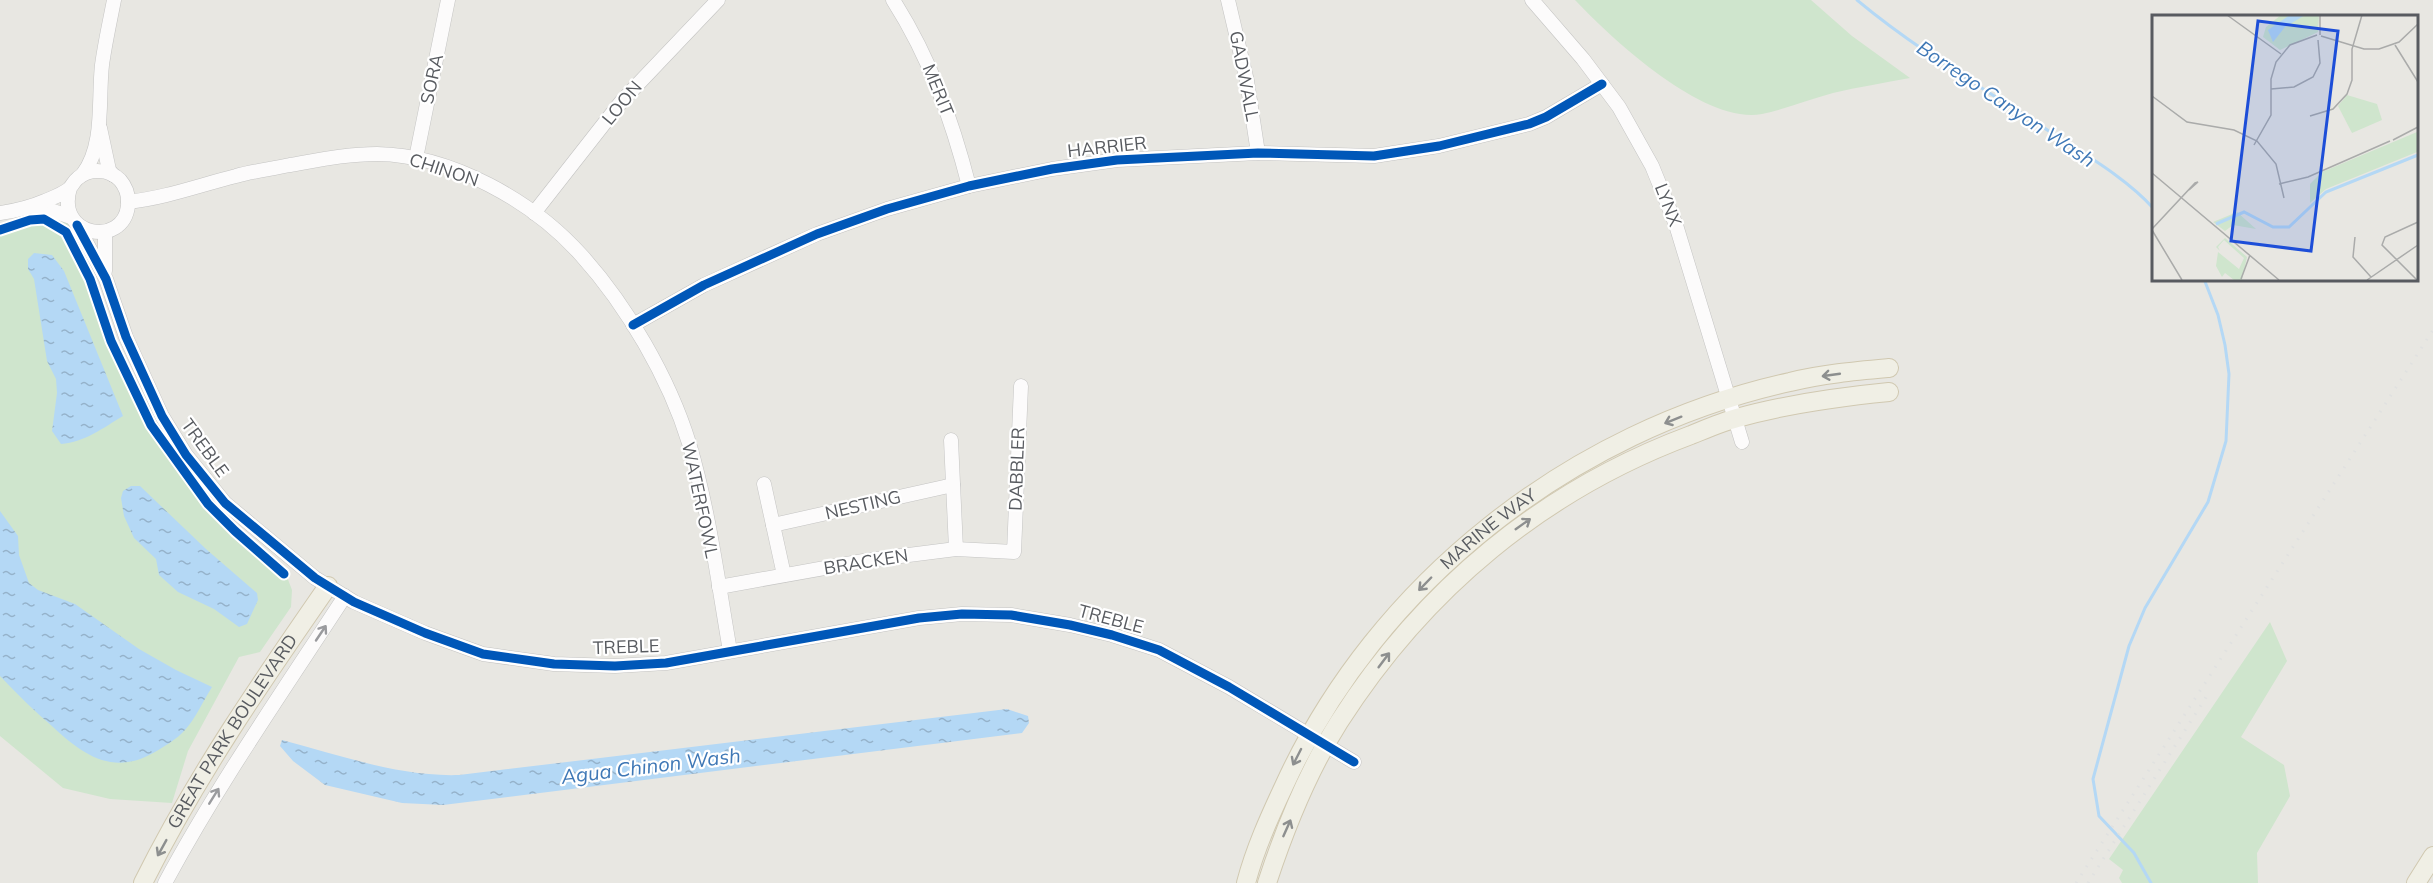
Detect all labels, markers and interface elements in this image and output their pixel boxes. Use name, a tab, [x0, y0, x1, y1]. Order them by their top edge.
inset map	[2152, 15, 2418, 280]
street label: GADWALL	[1224, 29, 1265, 123]
water label: Borrego Canyon Wash	[1912, 35, 2100, 173]
street label: SORA	[415, 52, 448, 106]
street label: MERIT	[918, 60, 959, 119]
street label: LOON	[597, 76, 647, 129]
street label: HARRIER	[1066, 131, 1148, 162]
street label: CHINON	[407, 148, 482, 192]
street label: LYNX	[1650, 180, 1687, 230]
one-way arrow	[1821, 369, 1841, 380]
street label: TREBLE	[177, 414, 234, 481]
one-way arrow	[1664, 415, 1683, 426]
street label: DABBLER	[1004, 427, 1029, 511]
street label: WATERFOWL	[677, 440, 724, 560]
street label: MARINE WAY	[1435, 483, 1541, 574]
street label: NESTING	[823, 485, 903, 524]
one-way arrow	[1514, 518, 1531, 530]
street label: BRACKEN	[822, 543, 910, 580]
one-way arrow	[1417, 576, 1432, 591]
street label: TREBLE	[1076, 599, 1146, 638]
one-way arrow	[315, 625, 327, 641]
street label: GREAT PARK BOULEVARD	[162, 630, 302, 833]
street label: TREBLE	[592, 634, 660, 659]
one-way arrow	[1377, 652, 1390, 668]
water label: Agua Chinon Wash	[559, 742, 742, 789]
one-way arrow	[1291, 748, 1303, 766]
one-way arrow	[209, 788, 221, 805]
one-way arrow	[1282, 820, 1293, 838]
one-way arrow	[156, 839, 168, 856]

